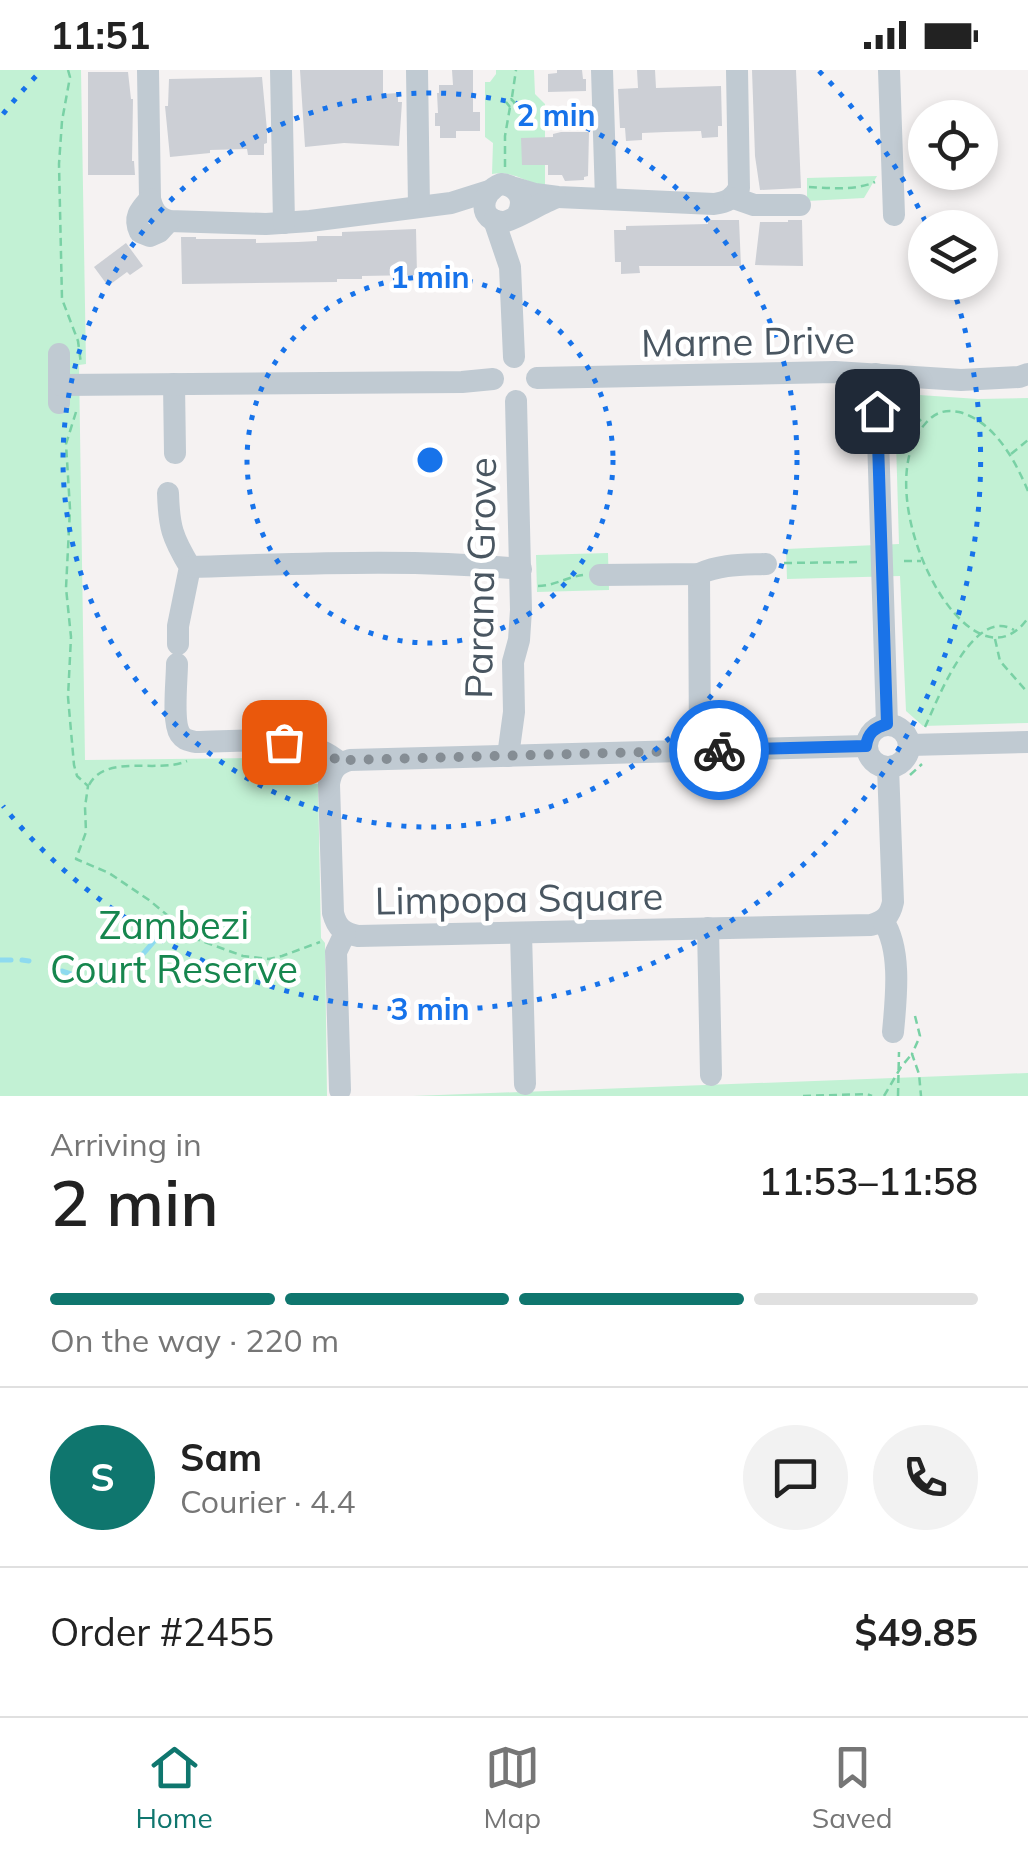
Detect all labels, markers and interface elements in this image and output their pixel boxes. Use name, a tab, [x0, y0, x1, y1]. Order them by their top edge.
text: 11:51	[50, 11, 151, 59]
text: 2 min	[516, 96, 596, 134]
map controls	[908, 100, 998, 300]
button: locate	[908, 100, 998, 190]
button: layers	[908, 210, 998, 300]
text: 1 min	[390, 258, 470, 296]
street label: Marne Drive	[641, 315, 855, 367]
pin	[835, 369, 920, 454]
icon: home	[850, 384, 905, 439]
centre of rings	[412, 442, 448, 478]
street label: Parana Grove	[454, 457, 506, 699]
pin	[242, 700, 327, 785]
courier	[669, 700, 769, 800]
icon: bag	[257, 715, 312, 770]
icon: bike	[692, 723, 747, 778]
street label: Limpopa Square	[374, 871, 664, 925]
park label: Zambezi Court Reserve	[50, 901, 298, 993]
text: 3 min	[390, 990, 470, 1028]
text: Arriving in	[50, 1124, 202, 1164]
text: 11:53–11:58	[758, 1157, 978, 1205]
text: 2 min	[50, 1161, 219, 1242]
text: On the way · 220 m	[50, 1320, 339, 1360]
button: chat	[743, 1425, 848, 1530]
button: phone	[873, 1425, 978, 1530]
text: Sam	[180, 1433, 262, 1481]
text: S	[90, 1453, 115, 1501]
text: Courier · 4.4	[180, 1481, 356, 1521]
text: Order #2455	[50, 1608, 274, 1656]
text: $49.85	[855, 1608, 978, 1656]
tab: Home	[135, 1740, 213, 1835]
tab: Map	[483, 1740, 541, 1835]
tab: Saved	[812, 1740, 893, 1835]

